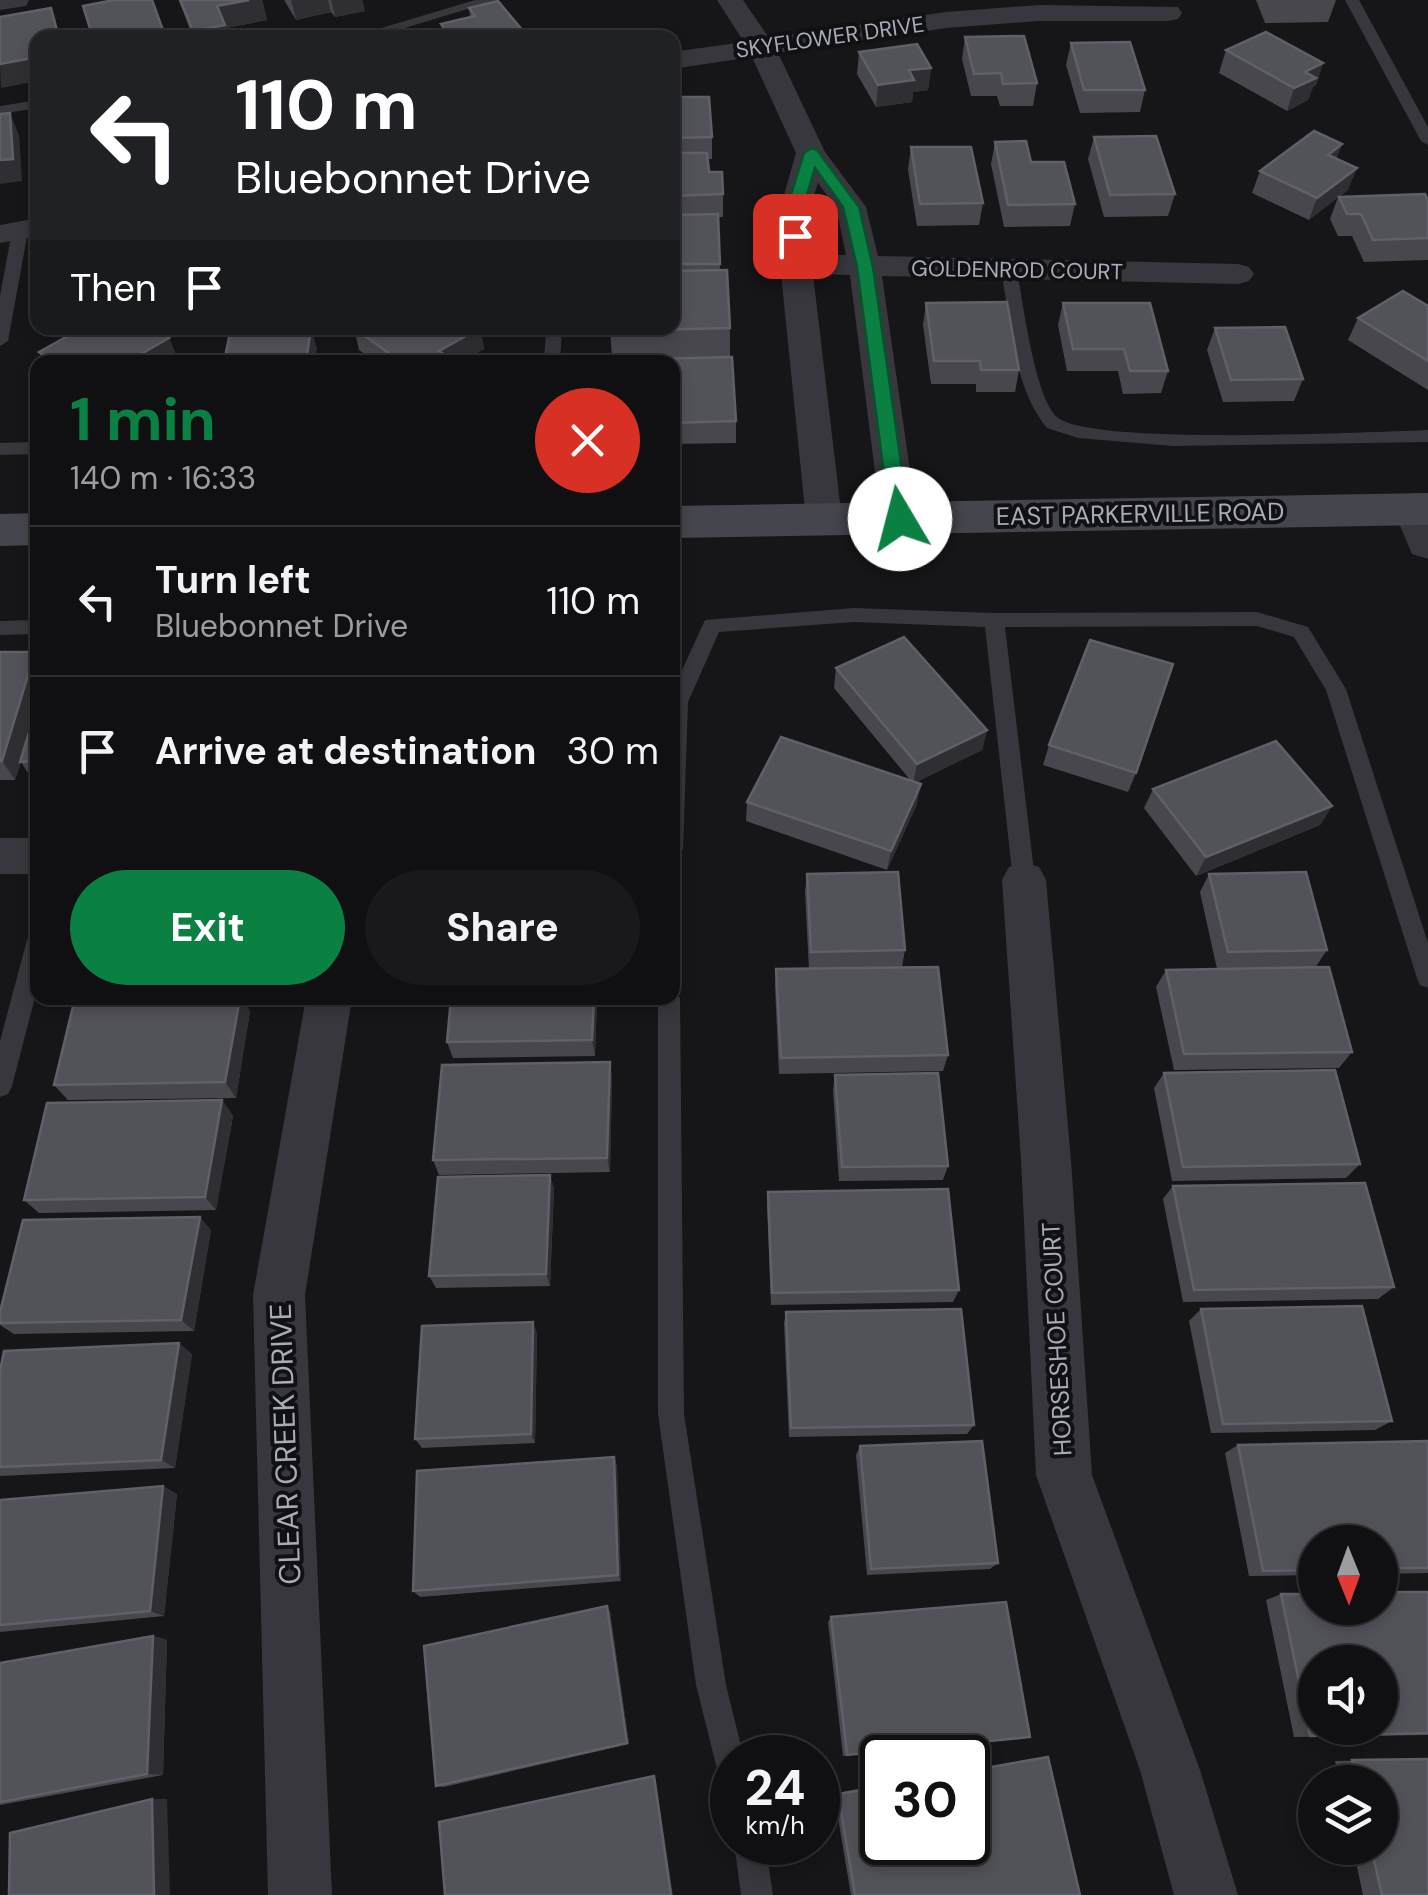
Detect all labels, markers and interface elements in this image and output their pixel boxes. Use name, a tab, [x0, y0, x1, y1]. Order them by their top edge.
street label: SKYFLOWER DRIVE	[734, 9, 926, 65]
text: 110 m	[235, 60, 418, 151]
icon: left	[70, 70, 200, 200]
text: Bluebonnet Drive	[235, 148, 591, 207]
pin	[753, 194, 838, 279]
icon: arrive	[768, 209, 823, 264]
street label: GOLDENROD COURT	[911, 254, 1123, 286]
icon: arrive	[177, 260, 232, 315]
text: Then	[70, 263, 157, 313]
text: 1 min	[70, 380, 216, 459]
button: close	[535, 388, 640, 493]
text: 140 m · 16:33	[70, 457, 256, 499]
position arrow	[848, 467, 952, 571]
street label: EAST PARKERVILLE ROAD	[995, 495, 1285, 533]
text: Turn left	[155, 555, 311, 605]
icon: left	[70, 574, 125, 629]
text: 110 m	[546, 576, 640, 626]
text: Bluebonnet Drive	[155, 605, 408, 647]
icon: arrive	[70, 724, 125, 779]
text: Arrive at destination	[155, 726, 537, 776]
text: 30 m	[567, 726, 659, 776]
button: Exit	[70, 870, 345, 985]
button: Share	[365, 870, 640, 985]
street label: HORSESHOE COURT	[1034, 1221, 1080, 1457]
street label: CLEAR CREEK DRIVE	[261, 1303, 309, 1585]
north arrow	[1298, 1525, 1398, 1625]
map controls	[1298, 1525, 1398, 1865]
button: sound	[1298, 1645, 1398, 1745]
speed limit sign: 30	[860, 1735, 990, 1865]
text: 24	[745, 1755, 806, 1821]
button: layers	[1298, 1765, 1398, 1865]
text: km/h	[745, 1809, 805, 1842]

